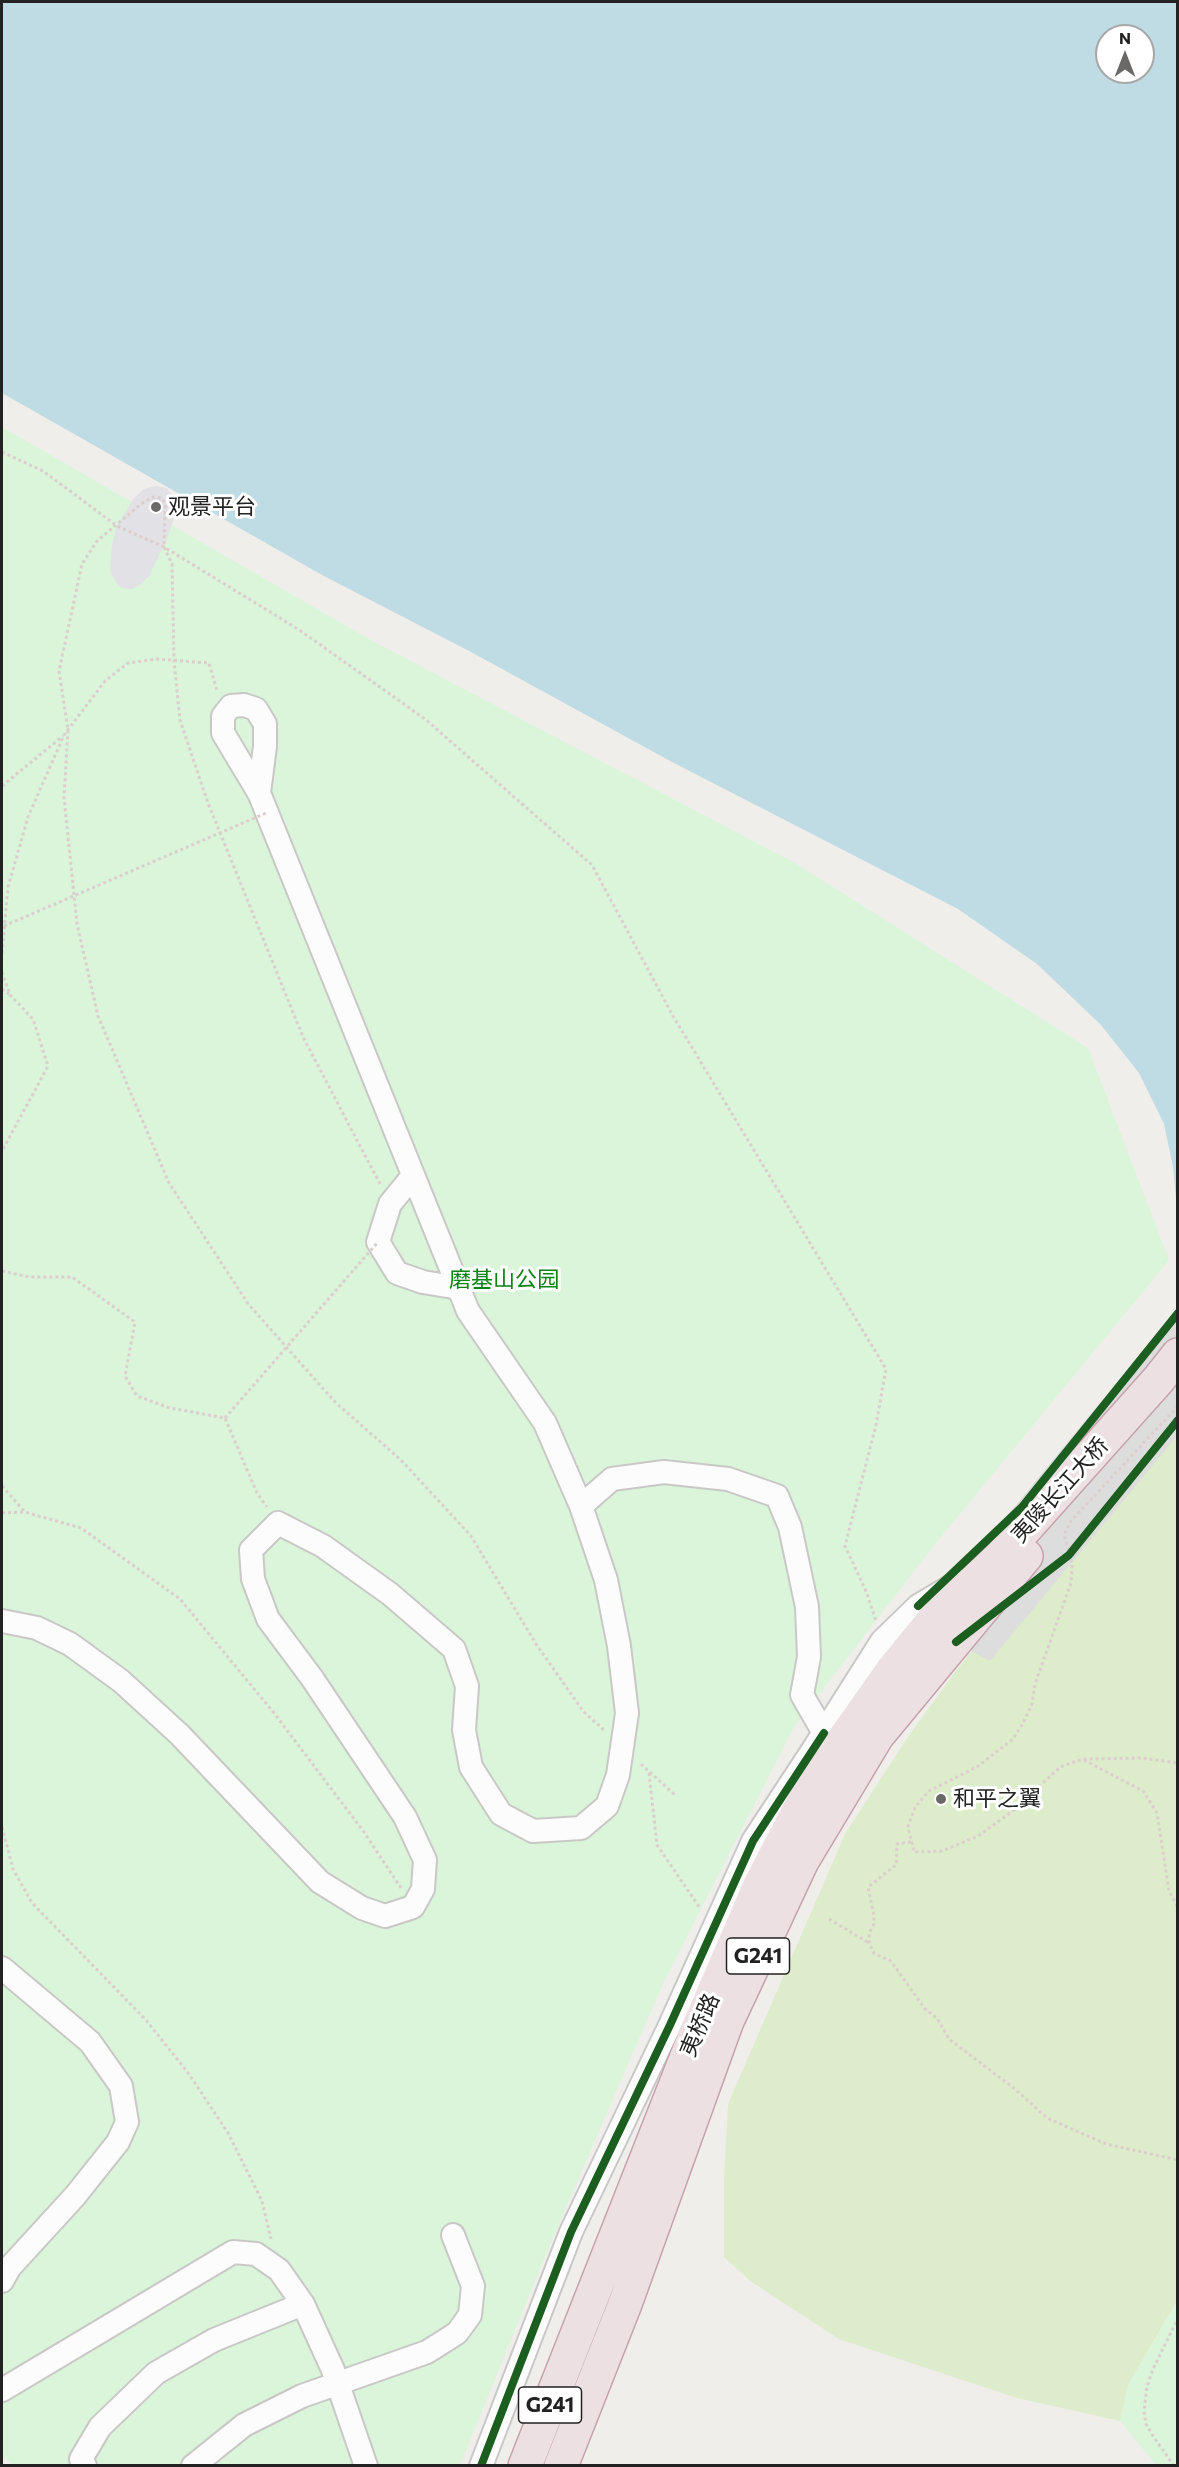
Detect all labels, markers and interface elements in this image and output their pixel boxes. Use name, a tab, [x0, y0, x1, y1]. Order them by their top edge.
north arrow	[1095, 24, 1155, 84]
text: N	[1119, 28, 1131, 47]
place label: 观景平台	[168, 494, 256, 520]
marker: 观景平台	[149, 500, 163, 514]
park label: 磨基山公园	[449, 1267, 559, 1293]
street label: 夷陵长江大桥	[1006, 1432, 1114, 1548]
place label: 和平之翼	[953, 1786, 1041, 1812]
marker: 和平之翼	[934, 1792, 948, 1806]
road number: G241	[726, 1938, 789, 1974]
street label: 夷桥路	[675, 1989, 725, 2061]
road number: G241	[518, 2387, 582, 2423]

